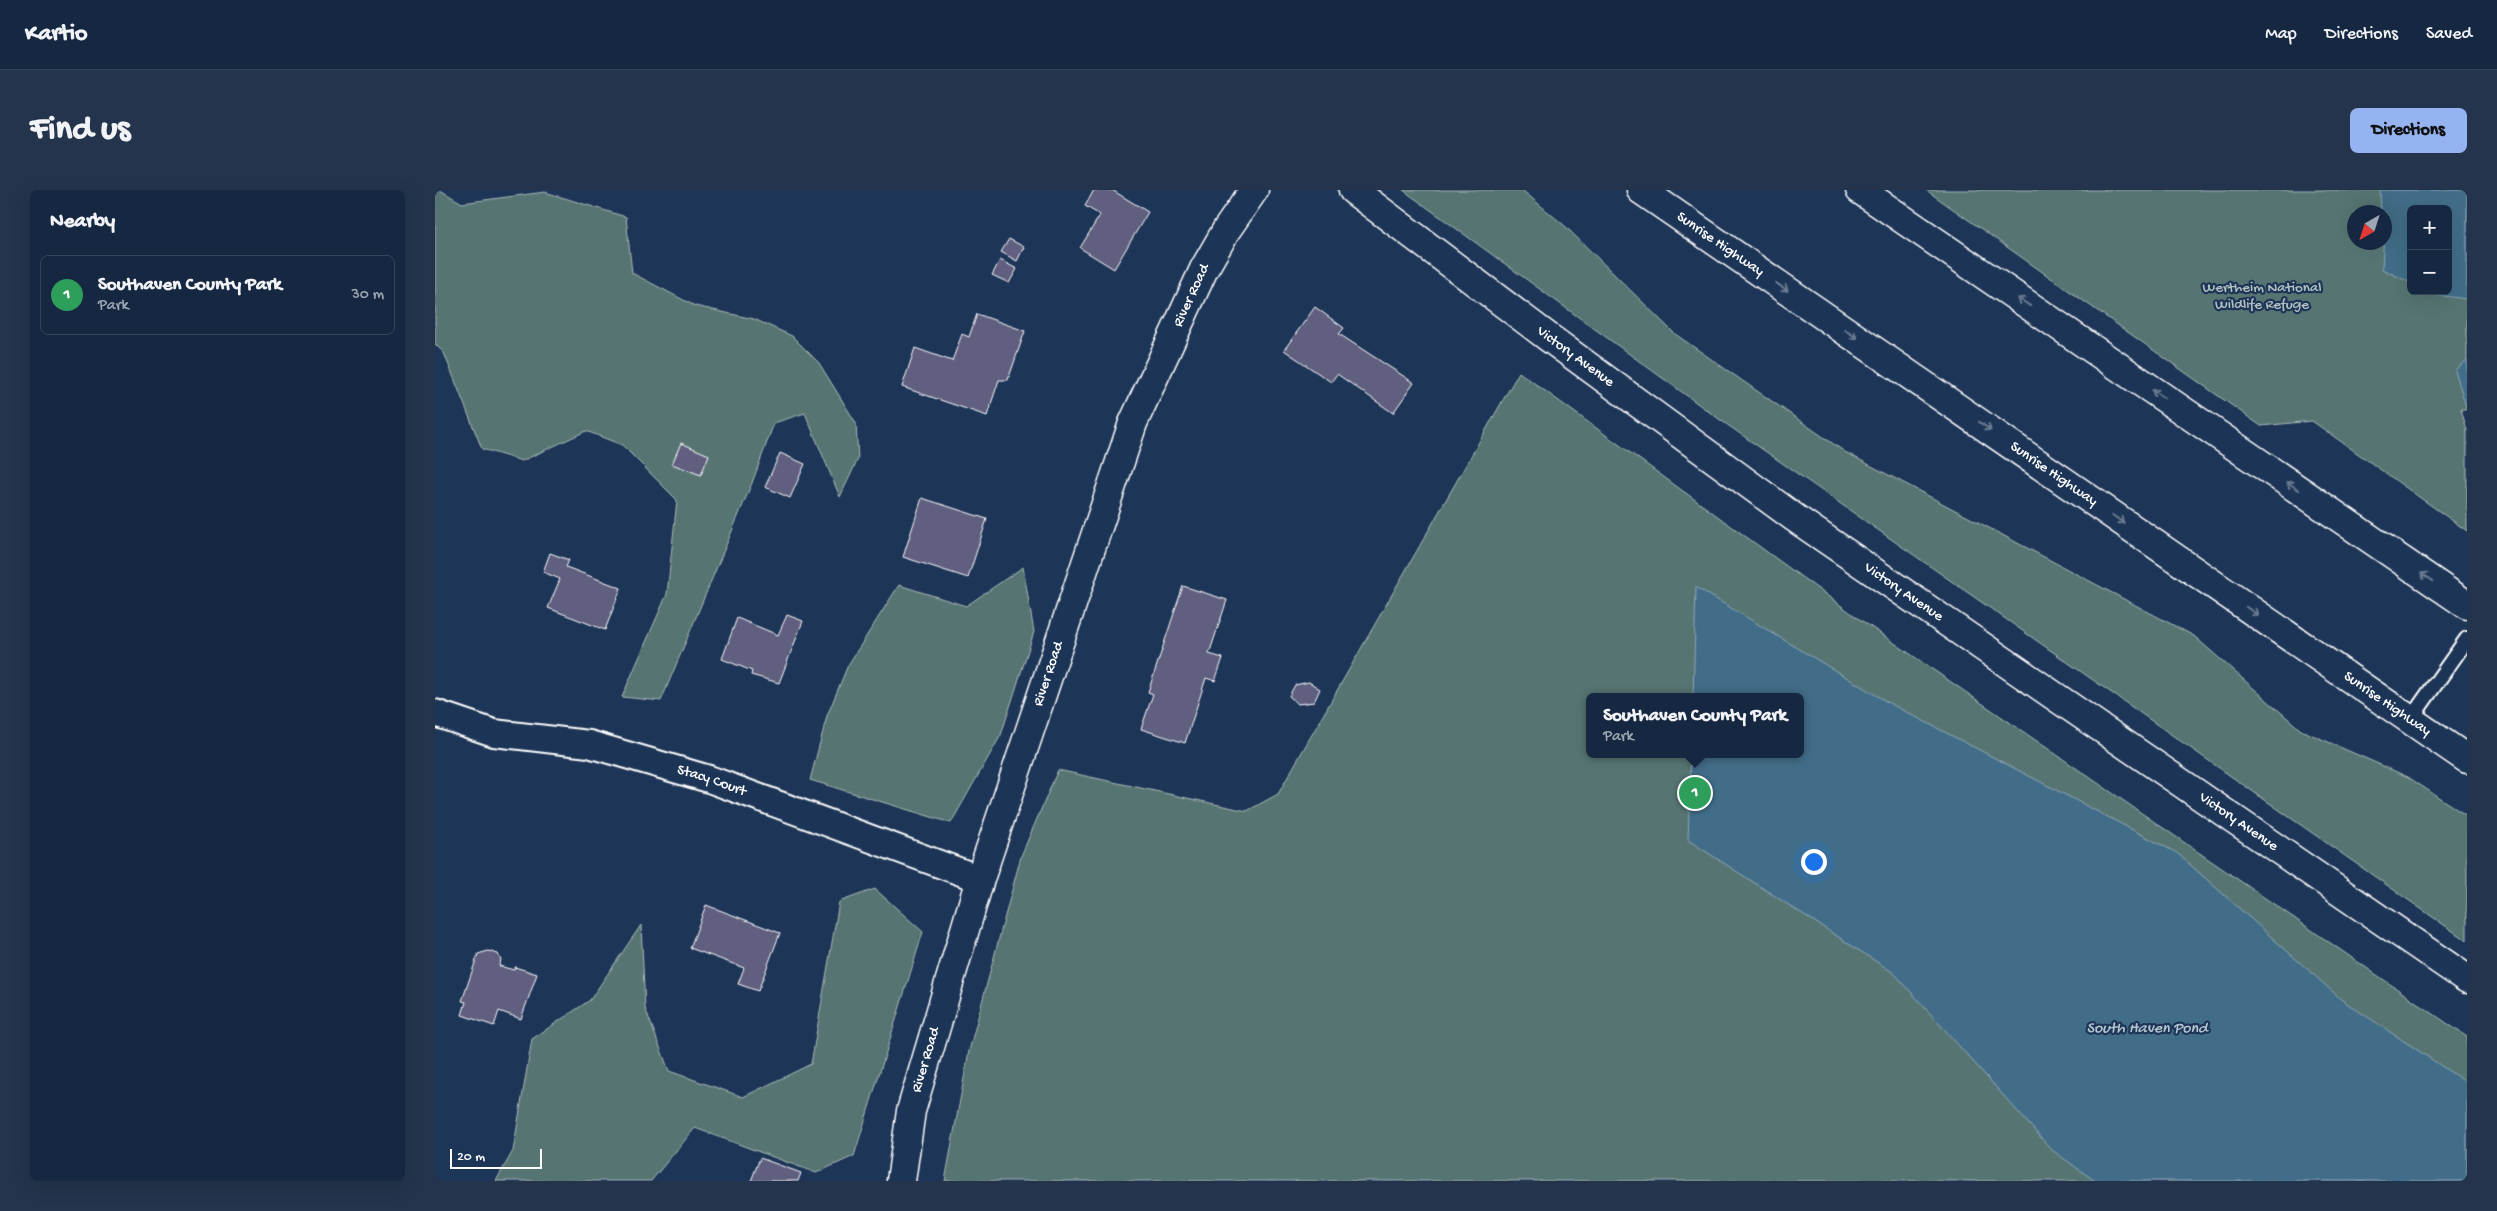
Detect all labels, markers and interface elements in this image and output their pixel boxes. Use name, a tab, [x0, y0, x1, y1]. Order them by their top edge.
text: Kartio	[25, 20, 88, 49]
text: Map	[2265, 24, 2297, 45]
text: Directions	[2325, 24, 2398, 45]
text: Saved	[2426, 24, 2472, 45]
button: Directions	[2350, 108, 2467, 153]
text: Find us	[30, 110, 130, 151]
north arrow	[2347, 205, 2392, 250]
map controls	[2407, 205, 2452, 295]
button: +	[2407, 205, 2452, 250]
street label: Sunrise Highway	[1673, 208, 1768, 281]
text: Nearby	[50, 210, 115, 235]
button: −	[2407, 250, 2452, 295]
street label: River Road	[1169, 260, 1214, 330]
text: Southaven County Park	[98, 274, 282, 297]
park label: Wertheim National Wildlife Refuge	[2202, 279, 2322, 314]
one-way arrow	[1775, 282, 1789, 292]
text: 1	[64, 286, 70, 305]
text: 30 m	[351, 286, 384, 305]
text: Park	[98, 297, 129, 316]
one-way arrow	[2018, 297, 2032, 307]
street label: Victory Avenue	[1532, 322, 1618, 392]
one-way arrow	[1844, 329, 1858, 339]
one-way arrow	[2152, 389, 2166, 399]
one-way arrow	[1978, 421, 1992, 431]
street label: Sunrise Highway	[2006, 438, 2101, 511]
one-way arrow	[2286, 481, 2300, 491]
one-way arrow	[2111, 514, 2125, 524]
street label: Victory Avenue	[1860, 558, 1947, 626]
one-way arrow	[2420, 572, 2434, 582]
one-way arrow	[2245, 606, 2259, 616]
street label: River Road	[1030, 638, 1068, 709]
street label: Sunrise Highway	[2340, 668, 2435, 741]
popup	[1586, 693, 1804, 758]
text: Southaven County Park	[1603, 705, 1787, 728]
text: Park	[1603, 728, 1634, 747]
street label: Stacy Court	[675, 761, 750, 802]
pin: 1	[1679, 774, 1711, 812]
street label: Victory Avenue	[2194, 788, 2282, 856]
your location	[1801, 849, 1827, 875]
water label: South Haven Pond	[2087, 1020, 2209, 1039]
street label: River Road	[908, 1024, 945, 1095]
scale bar	[450, 1146, 543, 1169]
text: 20 m	[457, 1149, 485, 1166]

